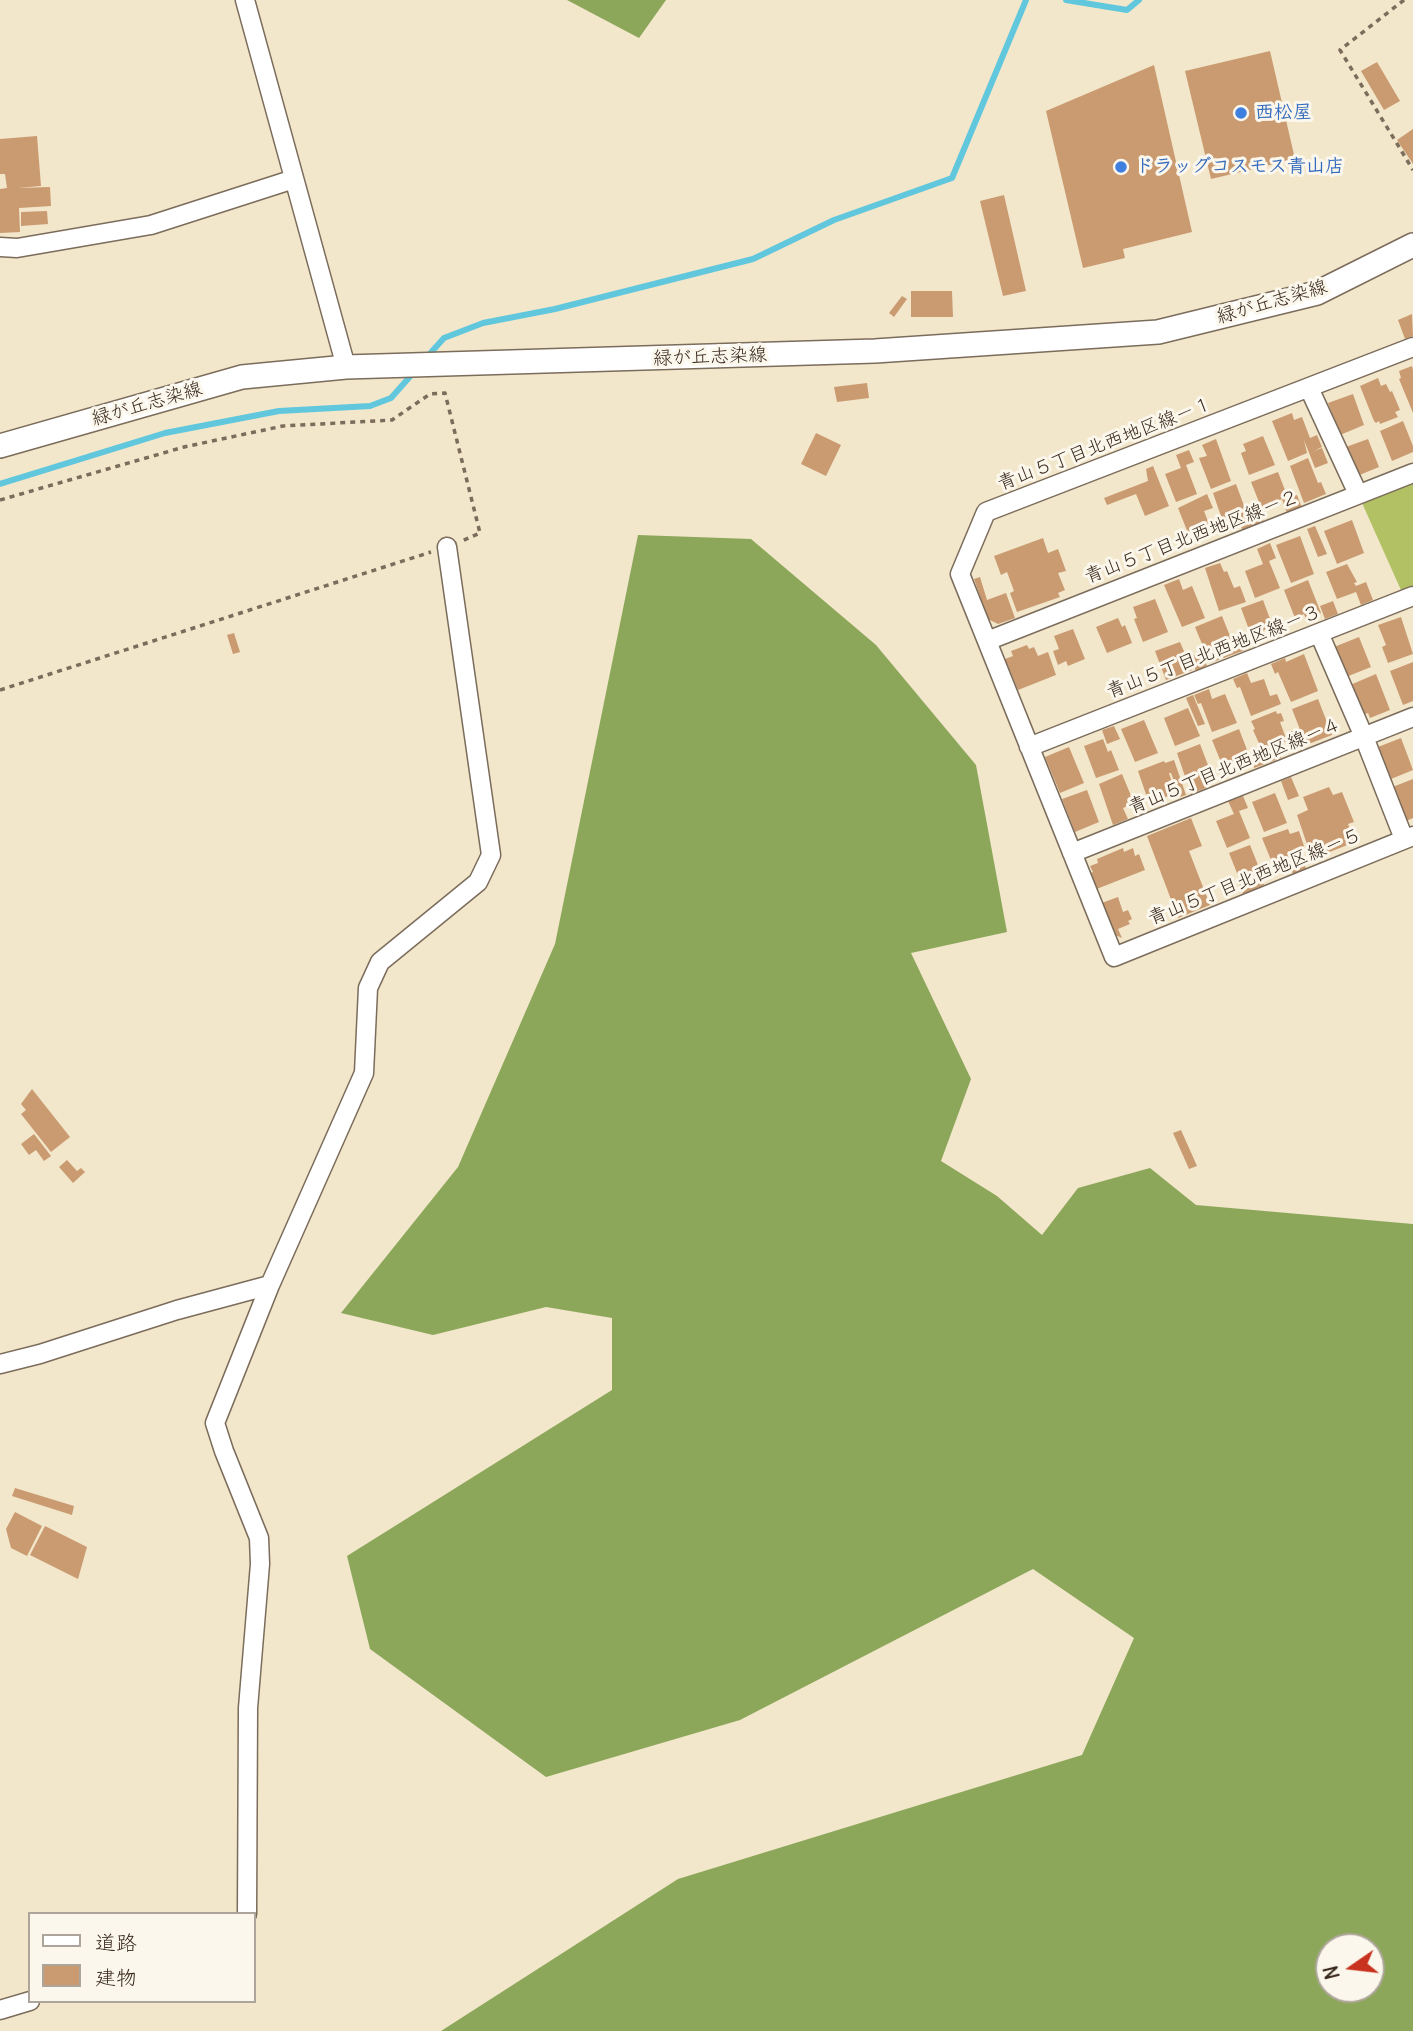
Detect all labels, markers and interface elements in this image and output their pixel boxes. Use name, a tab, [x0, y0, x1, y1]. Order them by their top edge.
place label: 西松屋	[1255, 102, 1312, 124]
marker: 西松屋	[1233, 105, 1249, 121]
place label: ドラッグコスモス青山店	[1135, 156, 1344, 178]
marker: ドラッグコスモス青山店	[1113, 159, 1129, 175]
street label: 緑が丘志染線	[1214, 275, 1330, 329]
street label: 緑が丘志染線	[653, 344, 767, 370]
street label: 緑が丘志染線	[89, 377, 205, 431]
street label: 青山５丁目北西地区線ー１	[994, 393, 1216, 495]
street label: 青山５丁目北西地区線ー２	[1081, 486, 1303, 588]
street label: 青山５丁目北西地区線ー３	[1103, 601, 1325, 703]
street label: 青山５丁目北西地区線ー４	[1125, 713, 1345, 819]
street label: 青山５丁目北西地区線ー５	[1145, 824, 1365, 930]
legend	[28, 1912, 256, 2003]
text: 道路	[95, 1929, 137, 1956]
north arrow	[1315, 1933, 1385, 2003]
text: N	[1318, 1963, 1345, 1982]
text: 建物	[95, 1964, 137, 1991]

